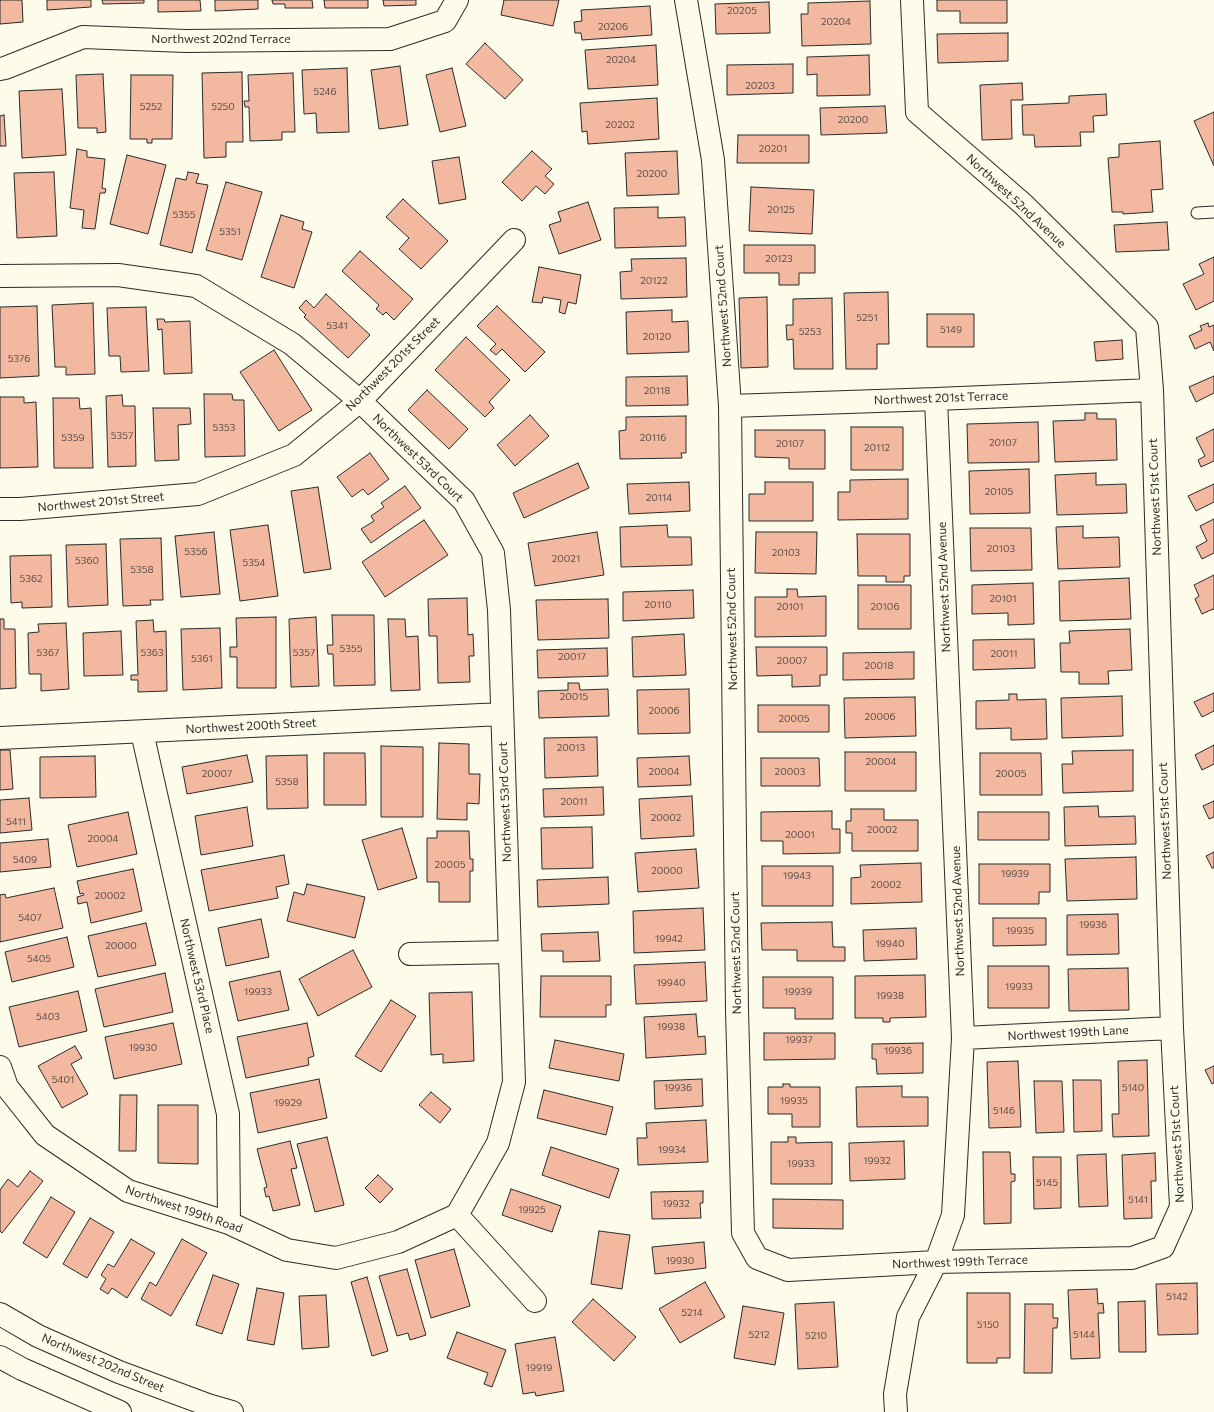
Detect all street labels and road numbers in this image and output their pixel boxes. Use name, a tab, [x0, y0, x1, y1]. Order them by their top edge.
street label: Northwest 202nd Terrace	[151, 32, 291, 46]
street label: Northwest 52nd Avenue	[963, 151, 1069, 251]
street label: Northwest 52nd Court	[712, 244, 734, 368]
street label: Northwest 201st Street	[343, 314, 443, 414]
street label: Northwest 201st Terrace	[874, 388, 1008, 408]
street label: Northwest 53rd Court	[370, 411, 466, 505]
street label: Northwest 51st Court	[1146, 438, 1164, 556]
street label: Northwest 201st Street	[37, 489, 165, 515]
street label: Northwest 52nd Avenue	[935, 521, 953, 653]
street label: Northwest 52nd Court	[724, 568, 740, 690]
street label: Northwest 200th Street	[185, 715, 317, 737]
street label: Northwest 53rd Court	[496, 742, 514, 862]
street label: Northwest 51st Court	[1156, 762, 1174, 880]
street label: Northwest 52nd Avenue	[949, 845, 967, 977]
street label: Northwest 52nd Court	[728, 892, 744, 1014]
street label: Northwest 53rd Place	[177, 917, 217, 1035]
street label: Northwest 199th Lane	[1007, 1023, 1129, 1043]
street label: Northwest 51st Court	[1167, 1085, 1187, 1203]
street label: Northwest 199th Road	[124, 1182, 244, 1236]
street label: Northwest 199th Terrace	[892, 1252, 1028, 1272]
street label: Northwest 202nd Street	[39, 1331, 167, 1395]

